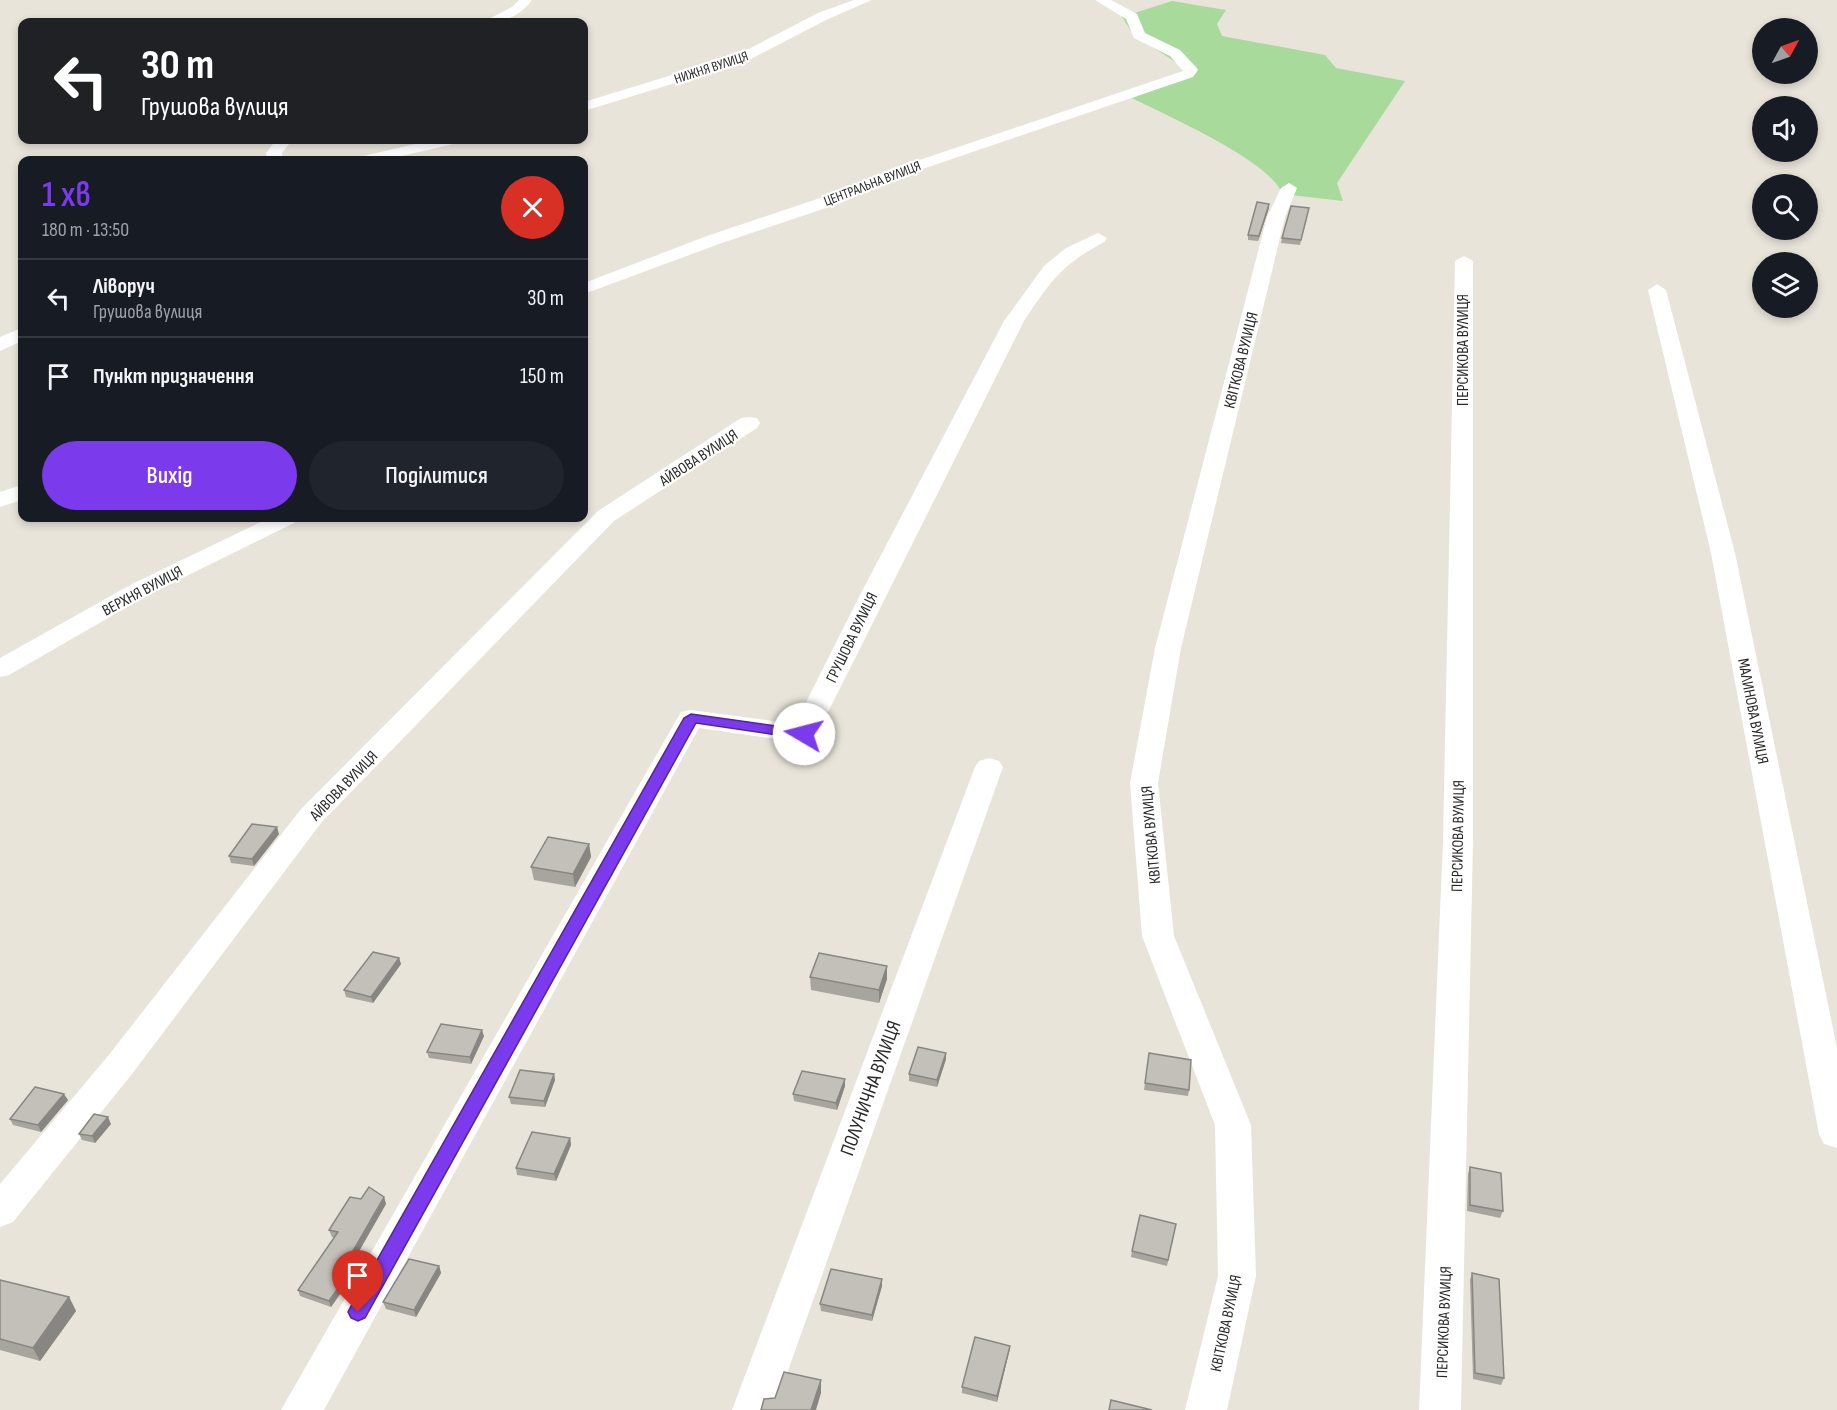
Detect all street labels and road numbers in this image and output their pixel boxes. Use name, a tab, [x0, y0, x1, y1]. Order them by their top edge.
street label: НИЖНЯ ВУЛИЦЯ	[672, 47, 750, 87]
street label: ЦЕНТРАЛЬНА ВУЛИЦЯ	[821, 157, 923, 210]
street label: ПЕРСИКОВА ВУЛИЦЯ	[1454, 294, 1473, 406]
street label: КВІТКОВА ВУЛИЦЯ	[1220, 310, 1263, 410]
street label: АЙВОВА ВУЛИЦЯ	[655, 426, 742, 491]
street label: ВЕРХНЯ ВУЛИЦЯ	[99, 562, 186, 620]
street label: ГРУШОВА ВУЛИЦЯ	[822, 589, 882, 686]
street label: МАЛИНОВА ВУЛИЦЯ	[1733, 657, 1772, 766]
street label: АЙВОВА ВУЛИЦЯ	[305, 747, 382, 826]
street label: ПЕРСИКОВА ВУЛИЦЯ	[1448, 780, 1469, 892]
street label: КВІТКОВА ВУЛИЦЯ	[1138, 785, 1165, 885]
street label: ПОЛУНИЧНА ВУЛИЦЯ	[835, 1018, 906, 1159]
street label: ПЕРСИКОВА ВУЛИЦЯ	[1433, 1266, 1456, 1378]
street label: КВІТКОВА ВУЛИЦЯ	[1207, 1273, 1246, 1373]

